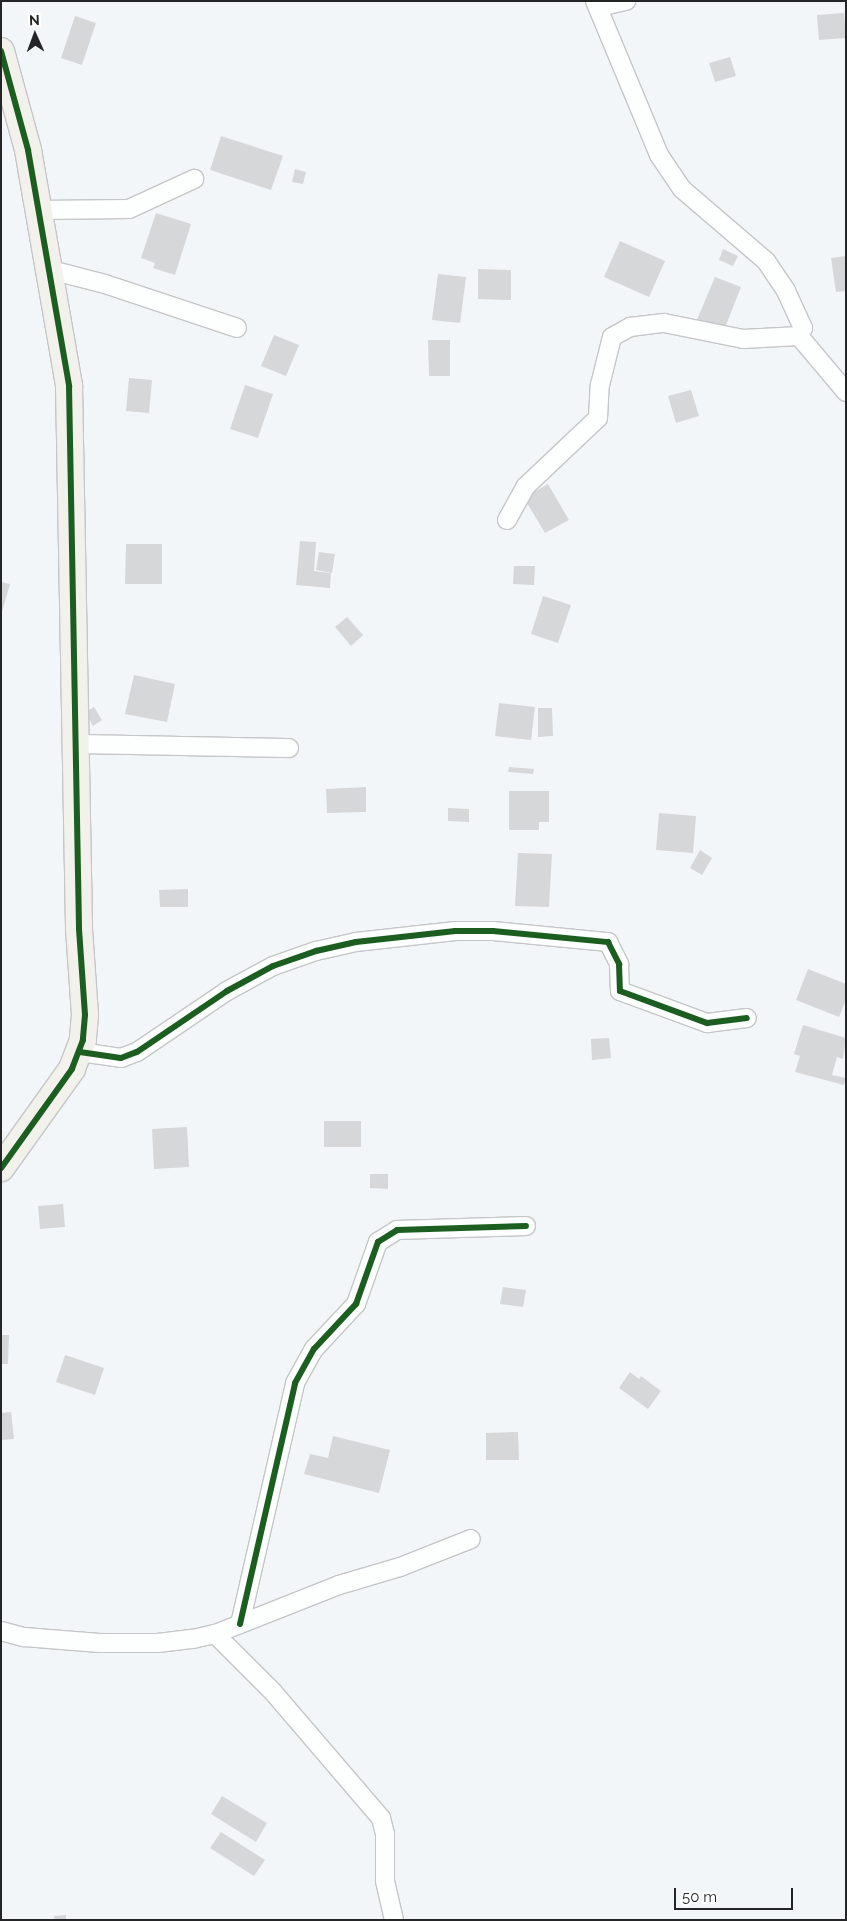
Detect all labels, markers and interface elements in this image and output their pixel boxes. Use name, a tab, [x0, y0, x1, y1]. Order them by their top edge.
north arrow	[10, 10, 60, 60]
text: N	[29, 12, 40, 28]
scale bar	[677, 1878, 796, 1910]
text: 50 m	[682, 1888, 717, 1906]

